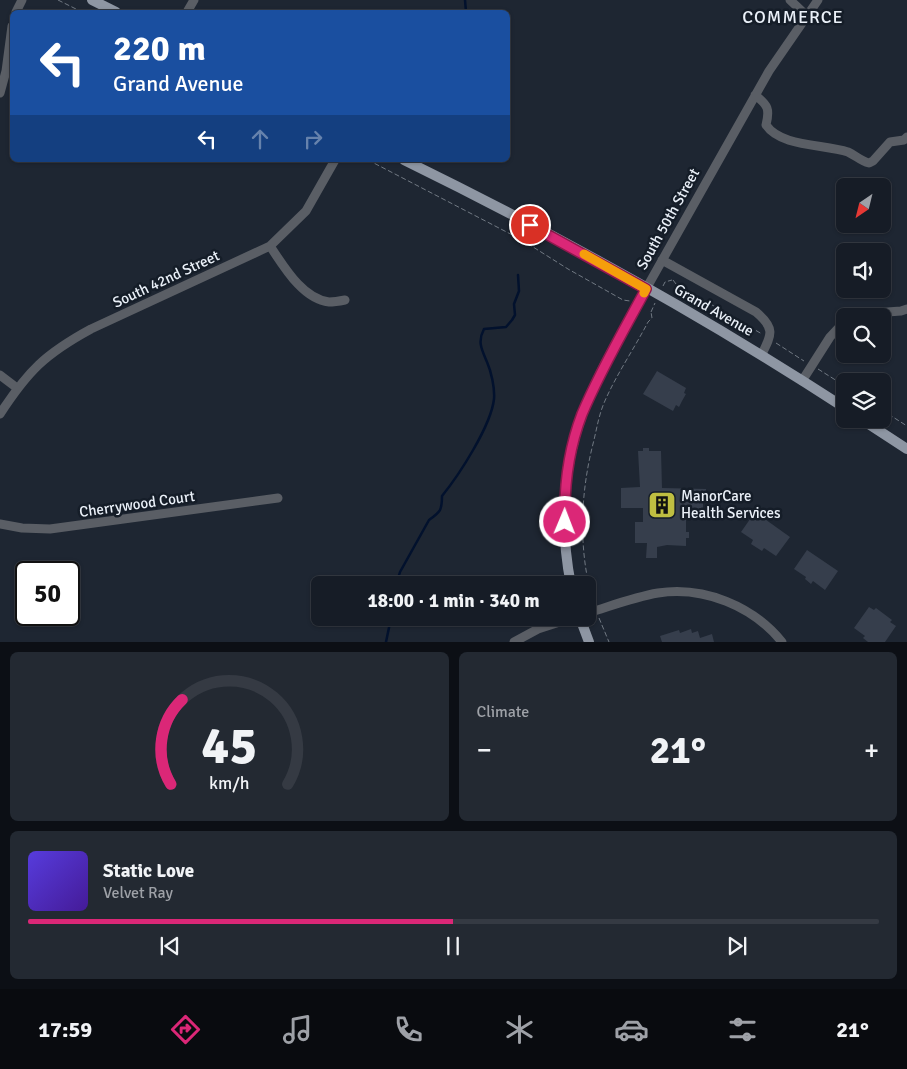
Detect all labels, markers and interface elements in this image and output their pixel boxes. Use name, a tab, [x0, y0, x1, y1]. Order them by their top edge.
district label: COMMERCE	[742, 6, 844, 28]
text: 220 m	[113, 27, 206, 70]
icon: left	[30, 30, 95, 95]
text: Grand Avenue	[113, 70, 244, 97]
icon: left	[193, 125, 221, 153]
icon: ahead	[246, 125, 274, 153]
icon: right	[299, 125, 327, 153]
street label: South 50th Street	[633, 165, 703, 273]
north arrow	[836, 178, 891, 232]
map controls	[836, 178, 891, 428]
pin	[509, 204, 551, 246]
icon: arrive	[516, 211, 544, 239]
button: sound	[836, 243, 891, 298]
street label: South 42nd Street	[110, 246, 222, 312]
street label: Grand Avenue	[671, 280, 757, 340]
button: search	[836, 308, 891, 363]
button: layers	[836, 373, 891, 428]
street label: Cherrywood Court	[78, 487, 196, 521]
place label: ManorCare Health Services	[681, 487, 781, 522]
building icon: ManorCare Health Services	[647, 490, 677, 520]
position arrow	[538, 495, 590, 547]
speed limit sign: 50	[15, 561, 80, 626]
text: 18:00 · 1 min · 340 m	[367, 589, 540, 613]
text: Climate	[477, 702, 529, 722]
text: 45	[201, 714, 257, 778]
text: 21°	[650, 727, 706, 774]
text: −	[477, 733, 492, 767]
text: +	[864, 733, 879, 767]
text: km/h	[209, 772, 249, 794]
text: Static Love	[103, 859, 194, 883]
text: Velvet Ray	[103, 883, 173, 903]
icon: previous	[156, 932, 184, 960]
icon: pause	[439, 932, 467, 960]
icon: next	[723, 932, 751, 960]
icon: directions	[168, 1012, 203, 1047]
icon: music	[280, 1012, 315, 1047]
icon: phone	[391, 1012, 426, 1047]
icon: climate	[502, 1012, 537, 1047]
icon: car	[614, 1012, 649, 1047]
icon: filters	[725, 1012, 760, 1047]
text: 17:59	[38, 1016, 92, 1043]
text: 21°	[836, 1016, 869, 1043]

